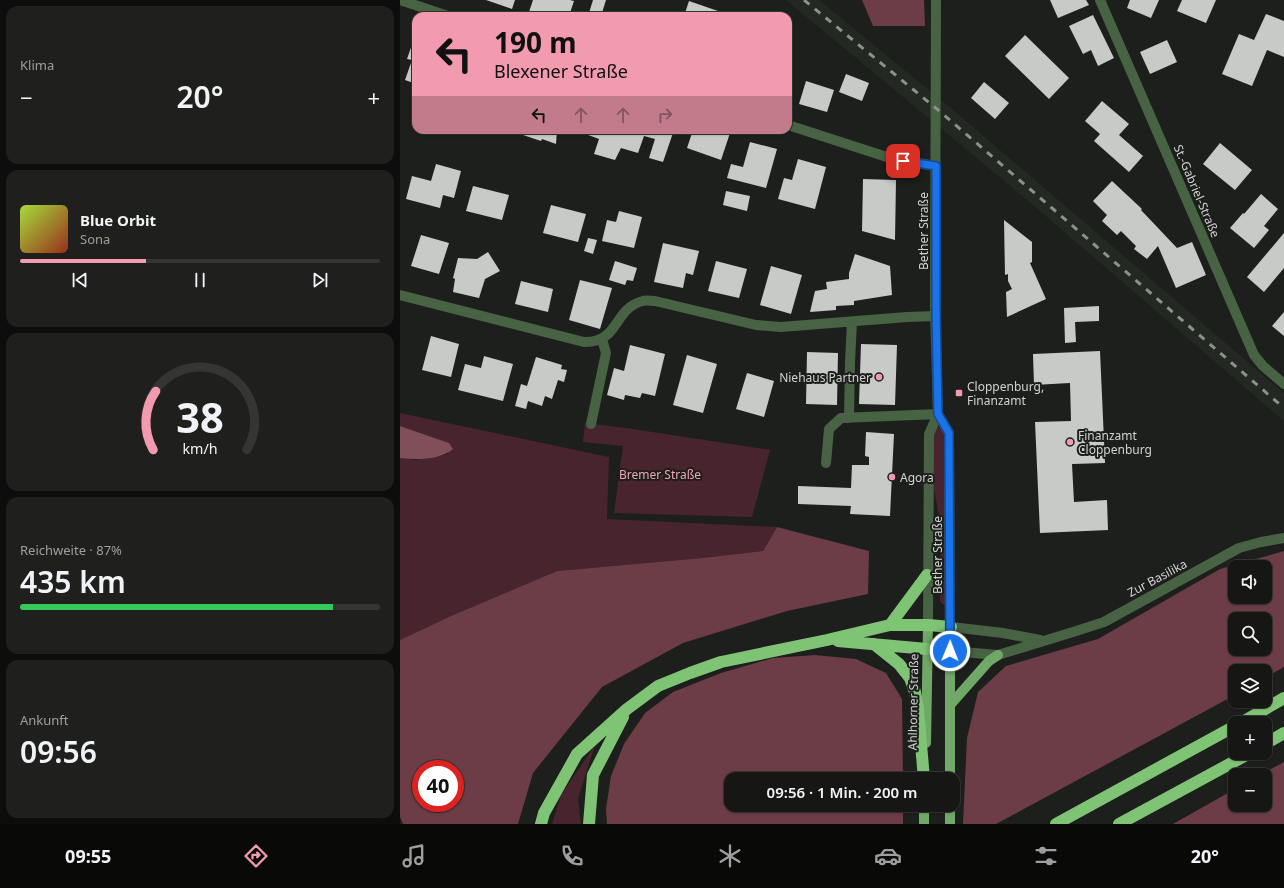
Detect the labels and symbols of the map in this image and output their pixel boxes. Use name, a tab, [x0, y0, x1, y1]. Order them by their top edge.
street label: St.-Gabriel-Straße	[1170, 142, 1224, 240]
pin	[886, 144, 920, 178]
street label: Bether Straße	[915, 192, 932, 270]
place label: Niehaus Partner	[779, 369, 871, 386]
marker: Niehaus Partner	[874, 372, 884, 382]
place label: Cloppenburg, Finanzamt	[967, 378, 1044, 409]
marker: Cloppenburg, Finanzamt	[954, 388, 964, 398]
place label: Finanzamt Cloppenburg	[1078, 427, 1152, 458]
marker: Finanzamt Cloppenburg	[1065, 437, 1075, 447]
park label: Bremer Straße	[619, 466, 701, 483]
place label: Agora	[900, 469, 934, 486]
marker: Agora	[887, 472, 897, 482]
street label: Bether Straße	[929, 516, 946, 594]
street label: Zur Basilika	[1124, 555, 1190, 601]
position arrow	[929, 630, 971, 672]
street label: Ahlhorner Straße	[904, 653, 922, 751]
speed limit sign: 40	[412, 760, 464, 812]

